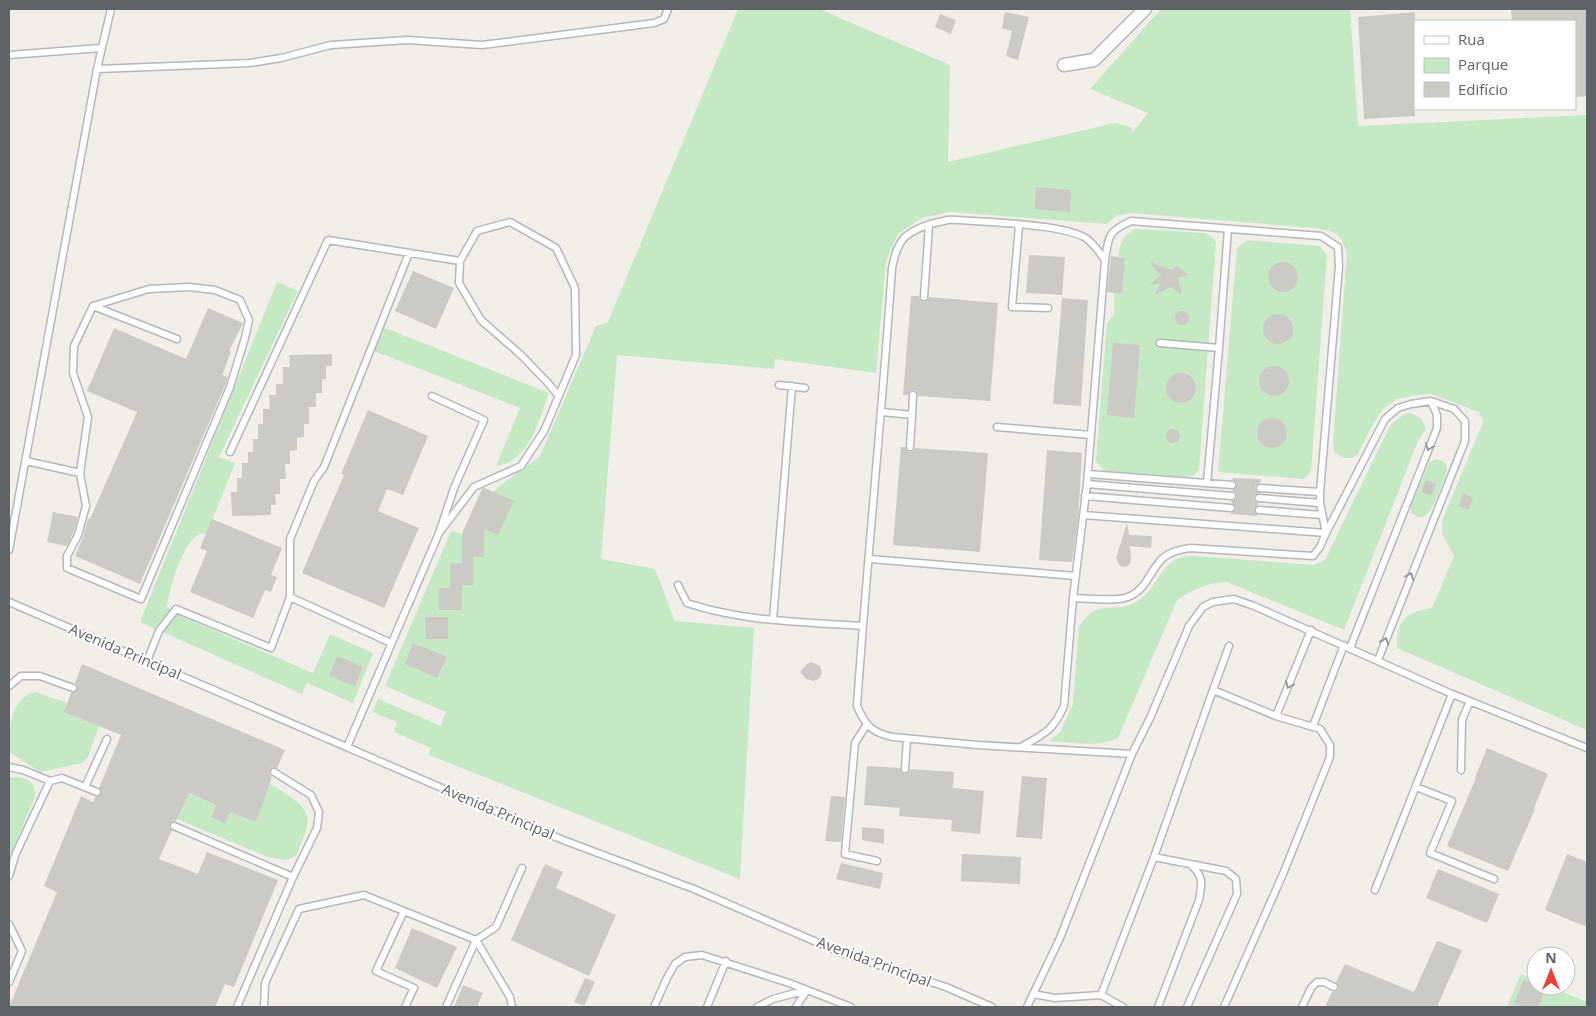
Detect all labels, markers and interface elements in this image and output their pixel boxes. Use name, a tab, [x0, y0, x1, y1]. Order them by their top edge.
legend	[1414, 20, 1576, 110]
text: Rua	[1458, 29, 1485, 49]
text: Parque	[1458, 54, 1508, 74]
text: Edifício	[1458, 79, 1508, 99]
one-way arrow	[1425, 442, 1435, 451]
one-way arrow	[1404, 572, 1415, 581]
street label: Avenida Principal	[66, 618, 185, 684]
one-way arrow	[1379, 637, 1389, 645]
one-way arrow	[1285, 680, 1296, 689]
street label: Avenida Principal	[439, 778, 558, 844]
street label: Avenida Principal	[814, 931, 934, 991]
north arrow	[1526, 946, 1576, 996]
text: N	[1545, 948, 1557, 967]

